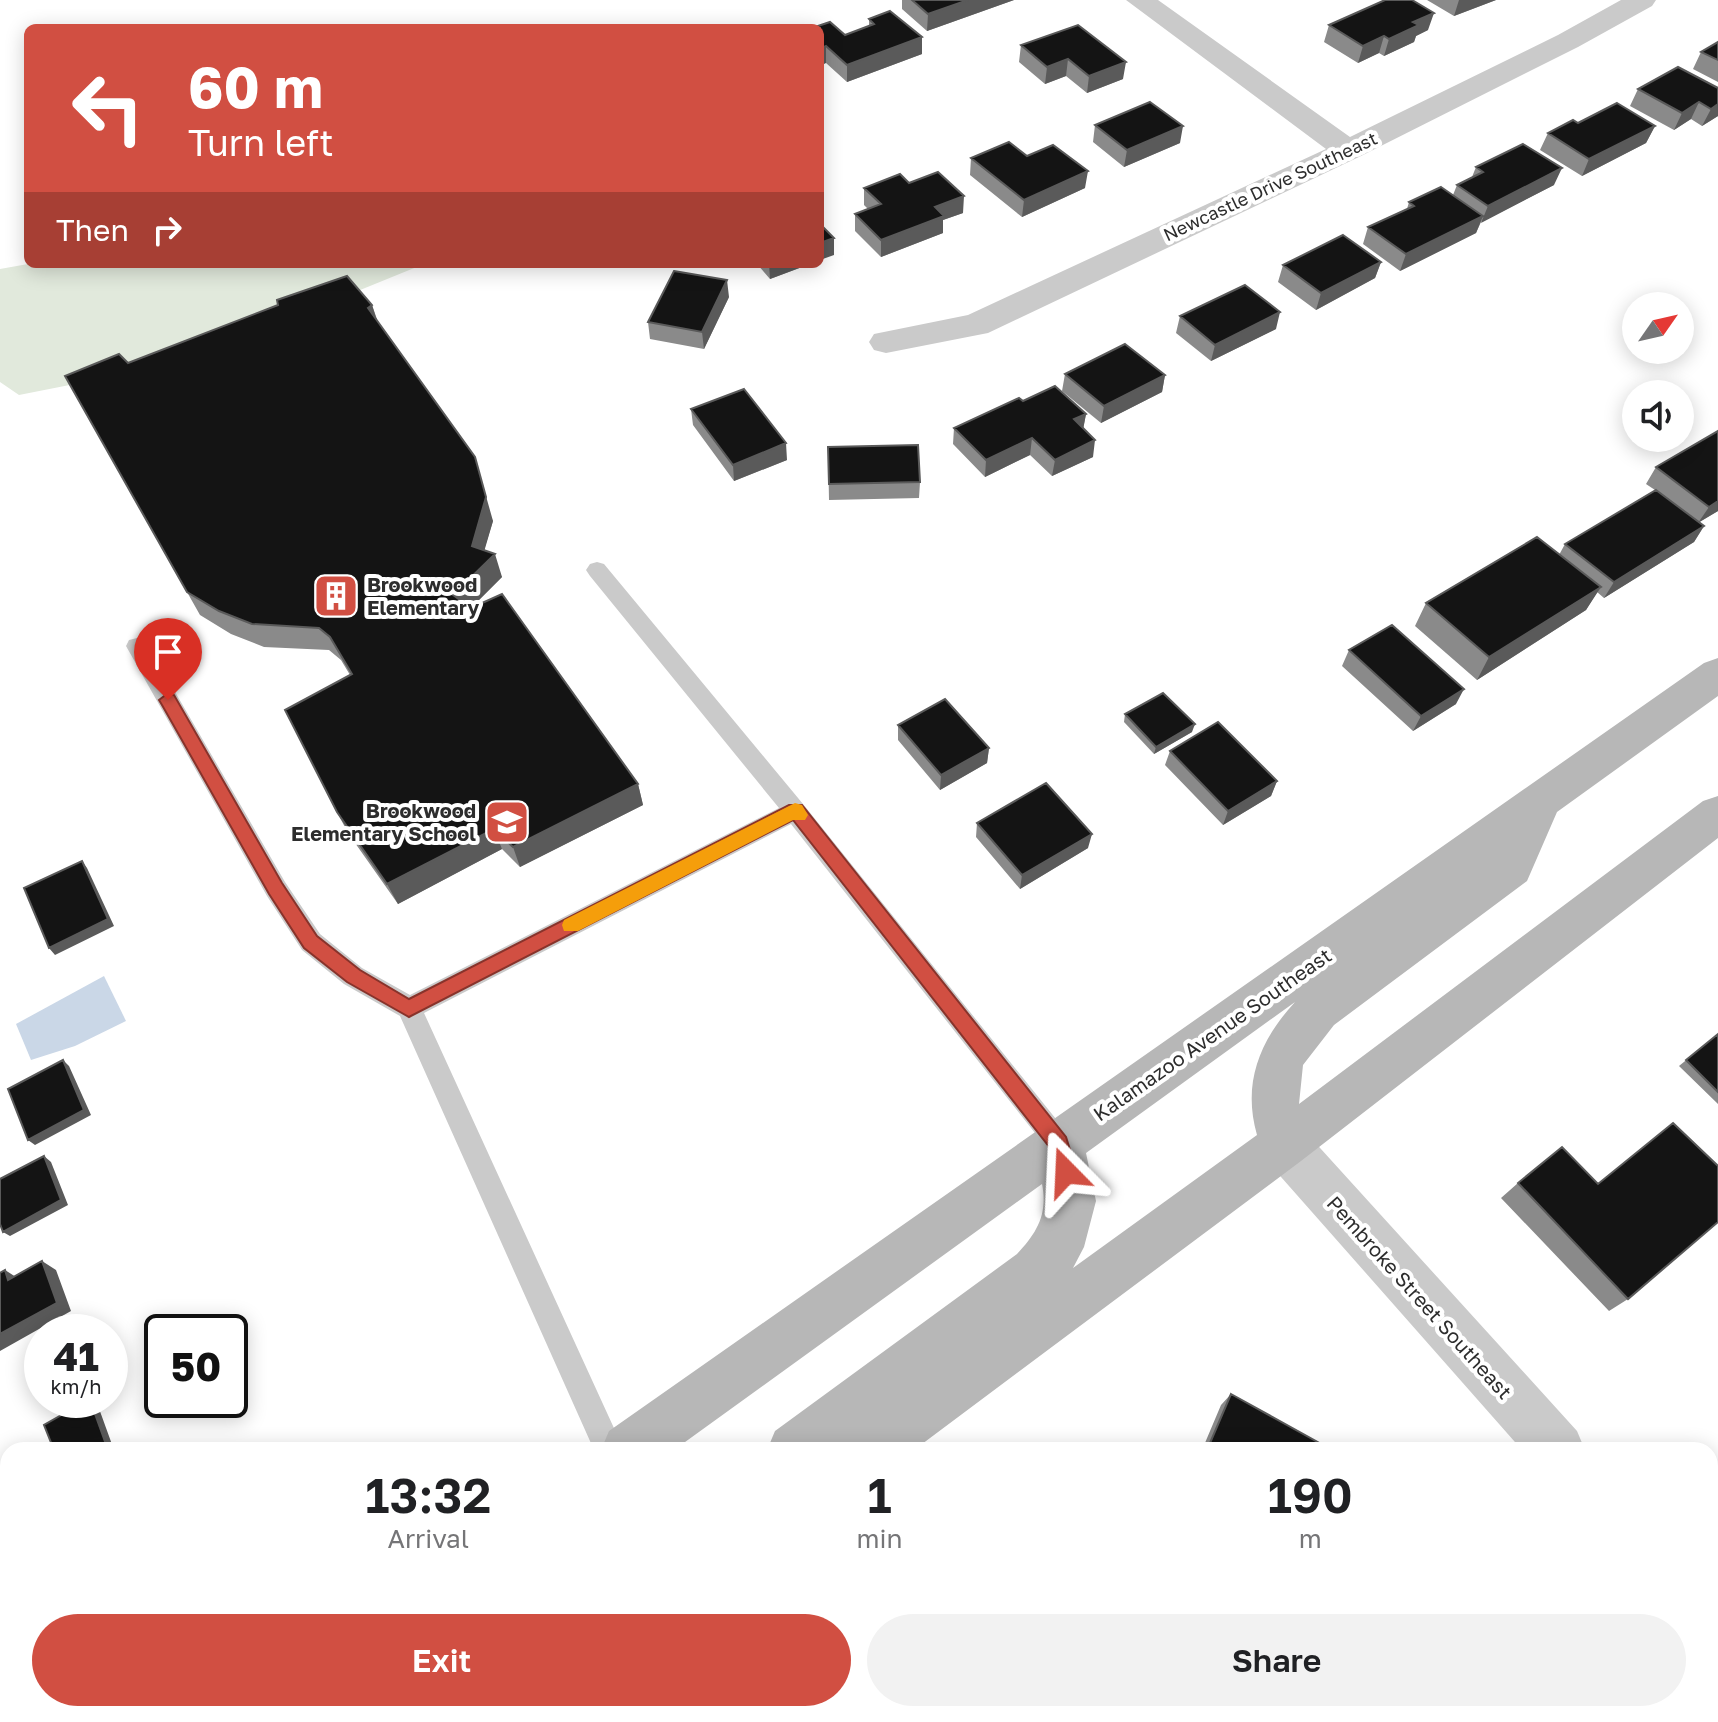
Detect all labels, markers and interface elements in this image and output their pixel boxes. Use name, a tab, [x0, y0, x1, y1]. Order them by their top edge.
text: 60 m	[188, 53, 323, 120]
icon: left	[56, 56, 160, 160]
text: Turn left	[188, 121, 334, 164]
street label: Newcastle Drive Southeast	[1160, 127, 1380, 245]
icon: right	[145, 208, 189, 252]
text: Then	[56, 212, 129, 248]
north arrow	[1622, 292, 1694, 364]
map controls	[1622, 292, 1694, 452]
button: sound	[1622, 380, 1694, 452]
building icon: Brookwood Elementary	[312, 572, 360, 620]
place label: Brookwood Elementary	[367, 572, 479, 619]
pin	[134, 618, 202, 700]
icon: arrive	[146, 630, 190, 674]
place label: Brookwood Elementary School	[291, 798, 476, 845]
school or university icon: Brookwood Elementary School	[483, 798, 531, 846]
street label: Kalamazoo Avenue Southeast	[1088, 942, 1336, 1126]
position arrow	[1024, 1130, 1108, 1214]
street label: Pembroke Street Southeast	[1323, 1191, 1517, 1403]
speed limit sign: 50	[144, 1314, 248, 1418]
text: 41	[53, 1332, 99, 1380]
text: km/h	[51, 1374, 101, 1398]
text: 13:32	[365, 1466, 491, 1524]
text: 1	[867, 1466, 892, 1524]
text: 190	[1268, 1466, 1353, 1524]
text: Arrival	[388, 1523, 469, 1554]
text: min	[857, 1523, 902, 1554]
text: m	[1299, 1523, 1322, 1554]
button: Exit	[32, 1614, 851, 1706]
button: Share	[867, 1614, 1686, 1706]

